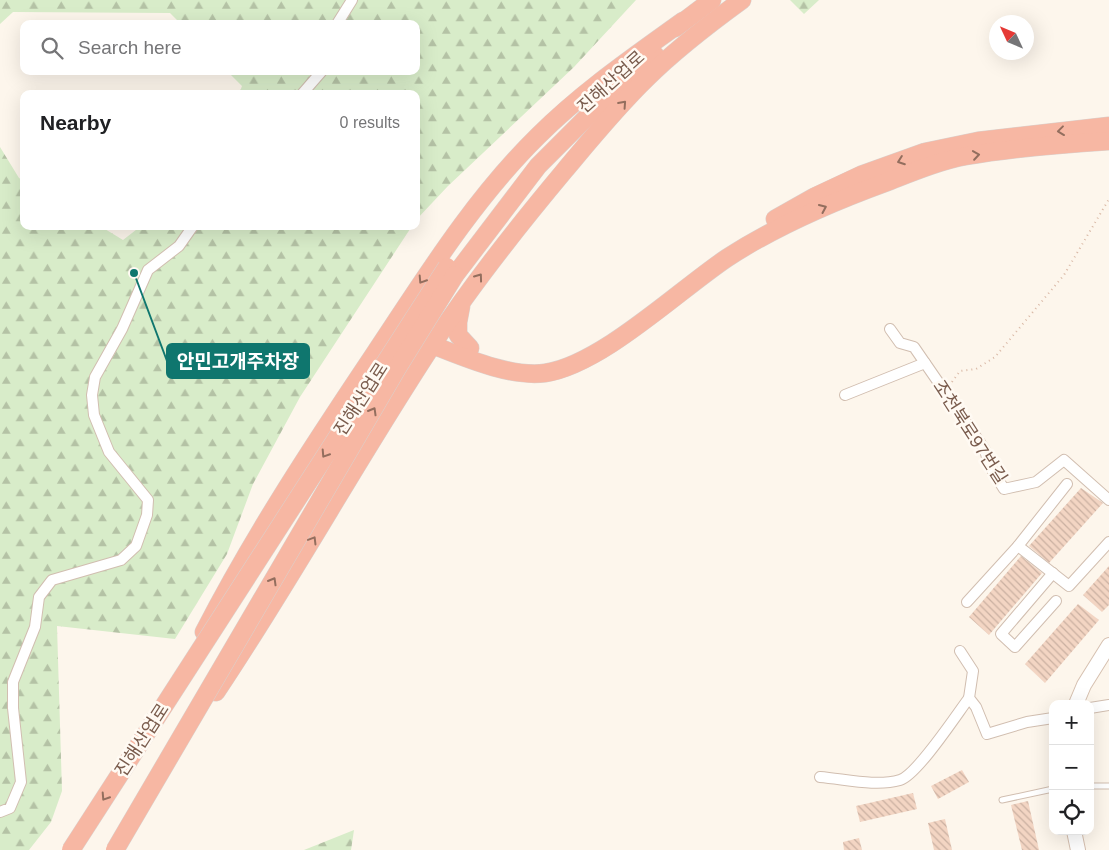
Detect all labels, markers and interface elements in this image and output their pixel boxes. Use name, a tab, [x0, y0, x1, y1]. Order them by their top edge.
north arrow	[989, 15, 1034, 60]
search box	[20, 20, 420, 75]
icon: search	[38, 34, 66, 62]
text: Search here	[78, 37, 182, 58]
street label: 진해산업로	[574, 47, 648, 117]
one-way arrow	[617, 101, 626, 110]
text: Nearby	[40, 111, 111, 134]
text: 0 results	[340, 114, 400, 131]
one-way arrow	[1056, 125, 1064, 136]
one-way arrow	[972, 150, 980, 161]
one-way arrow	[898, 155, 906, 165]
one-way arrow	[818, 204, 827, 214]
one-way arrow	[474, 274, 482, 283]
one-way arrow	[419, 275, 429, 284]
callout: 안민고개주차장	[167, 344, 309, 378]
text: 안민고개주차장	[177, 351, 299, 372]
street label: 진해산업로	[330, 359, 392, 439]
street label: 조천북로97번길	[929, 376, 1011, 488]
one-way arrow	[366, 408, 376, 417]
one-way arrow	[322, 448, 331, 458]
one-way arrow	[306, 537, 316, 546]
one-way arrow	[266, 578, 276, 587]
street label: 진해산업로	[111, 700, 173, 780]
map controls	[1049, 700, 1094, 835]
button: +	[1049, 700, 1094, 745]
button: −	[1049, 745, 1094, 790]
button: locate	[1049, 790, 1094, 835]
one-way arrow	[102, 791, 111, 801]

